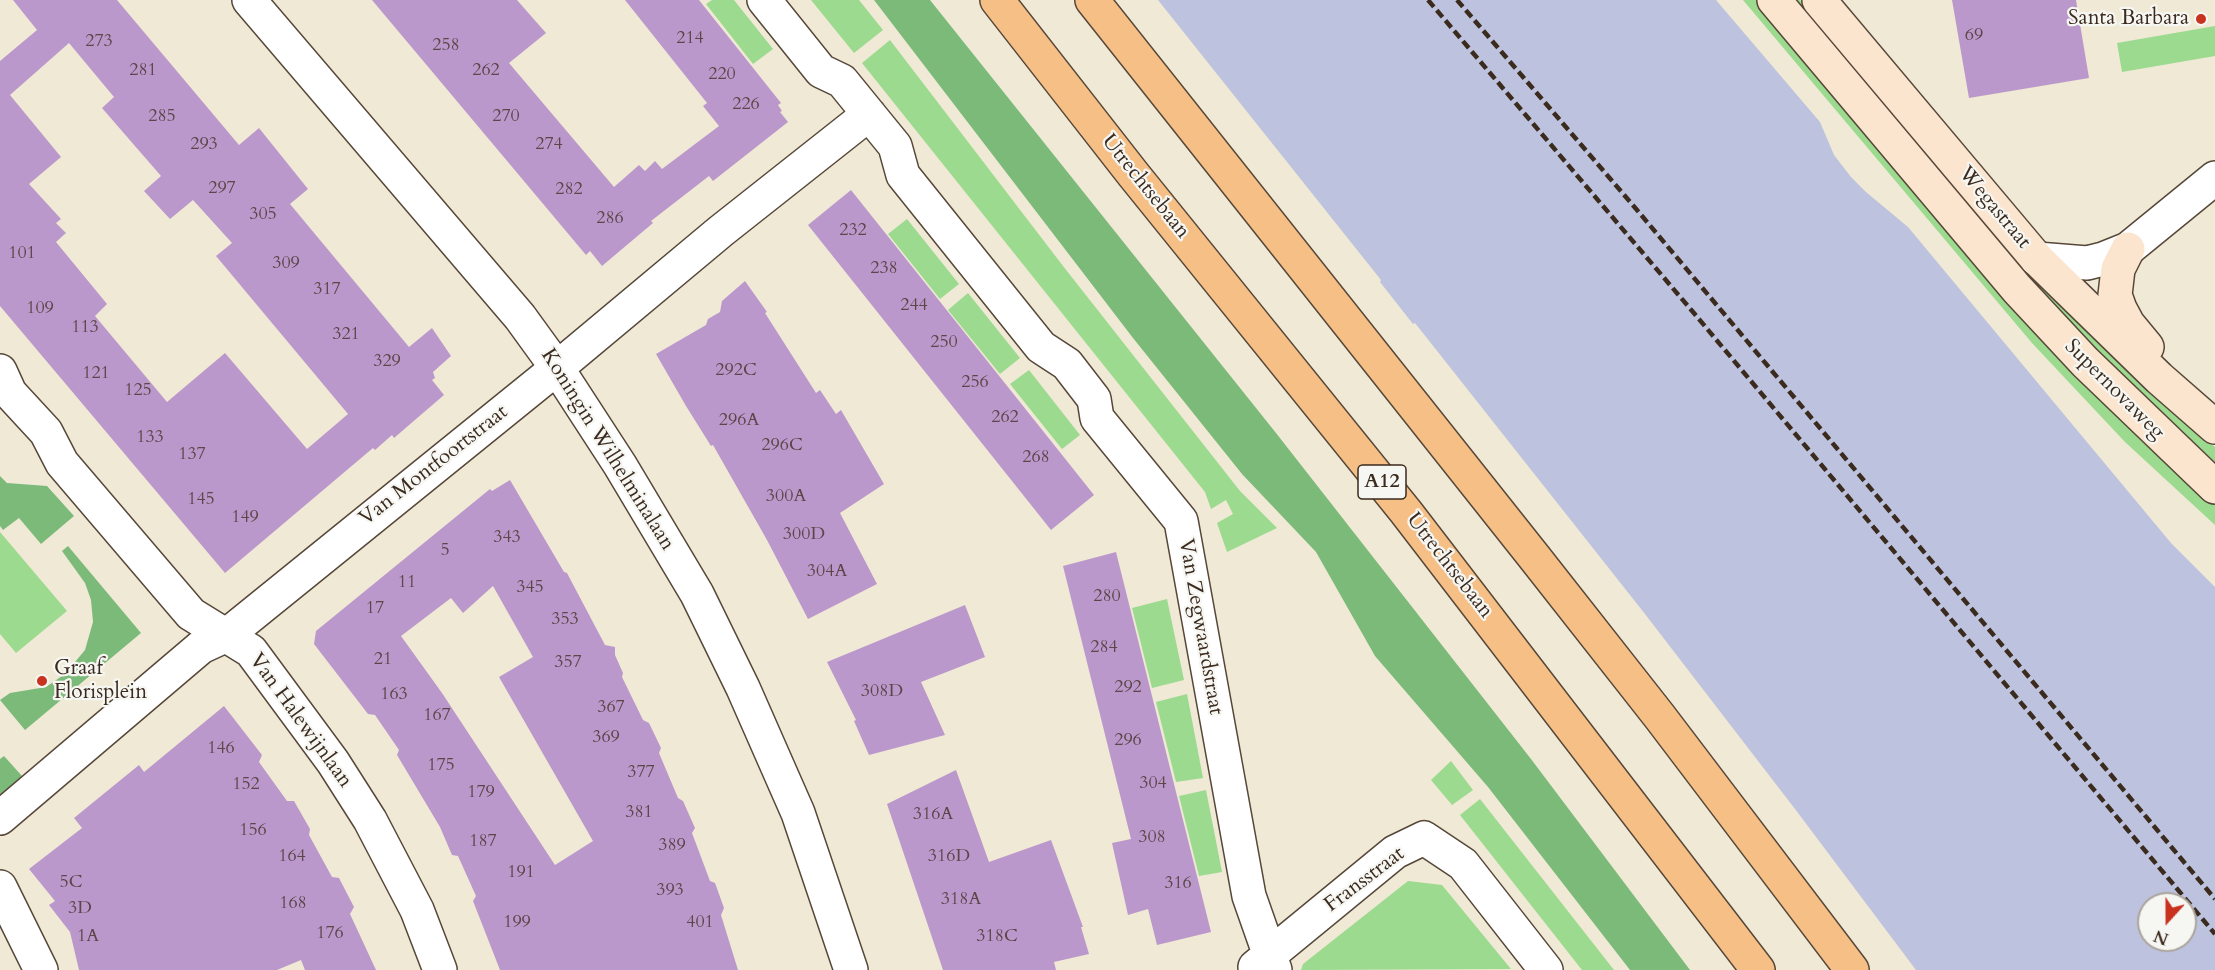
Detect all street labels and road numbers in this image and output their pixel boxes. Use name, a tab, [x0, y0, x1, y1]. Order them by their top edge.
street label: Utrechtsebaan	[1095, 130, 1195, 244]
street label: Wegastraat	[1952, 162, 2036, 254]
street label: Supernovaweg	[2059, 335, 2169, 445]
street label: Koningin Wilhelminalaan	[535, 345, 679, 555]
street label: Van Montfoortstraat	[355, 400, 513, 532]
road number: A12	[1358, 465, 1406, 499]
street label: Utrechtsebaan	[1400, 508, 1498, 624]
street label: Van Zegwaardstraat	[1172, 537, 1228, 717]
street label: Van Halewijnlaan	[243, 649, 357, 793]
street label: Fransstraat	[1320, 842, 1410, 918]

